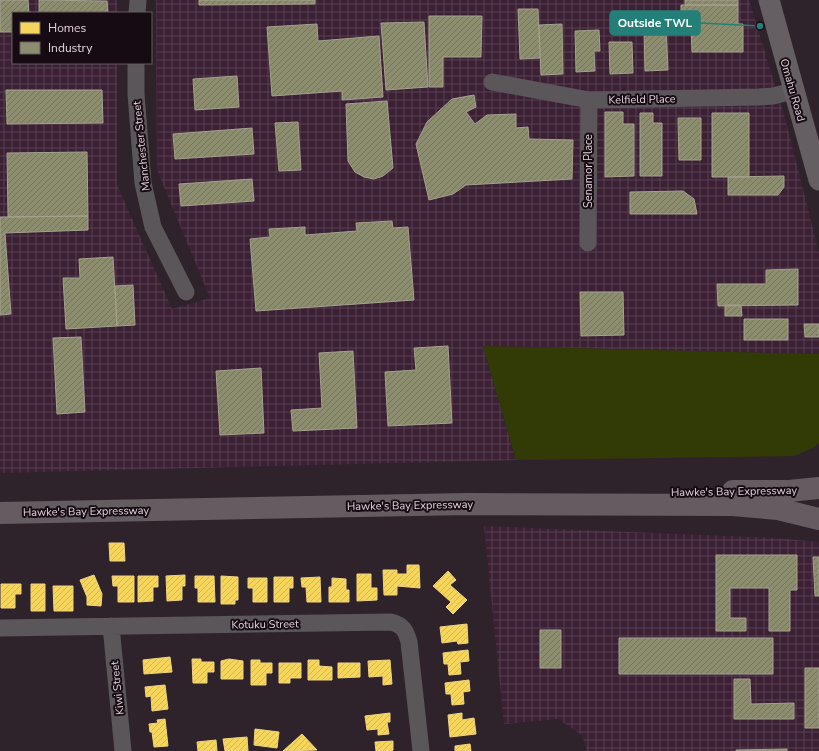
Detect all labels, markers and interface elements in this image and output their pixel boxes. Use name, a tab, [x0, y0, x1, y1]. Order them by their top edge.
callout: Outside TWL	[610, 11, 700, 35]
legend	[12, 12, 152, 64]
text: Outside TWL	[618, 15, 693, 31]
text: Homes	[48, 20, 86, 36]
text: Industry	[48, 40, 93, 56]
street label: Omahu Road	[776, 57, 809, 123]
street label: Kelfield Place	[608, 91, 676, 108]
street label: Manchester Street	[129, 100, 154, 192]
street label: Senamor Place	[581, 134, 596, 208]
street label: Hawke's Bay Expressway	[671, 483, 798, 500]
street label: Hawke's Bay Expressway	[347, 497, 474, 514]
street label: Hawke's Bay Expressway	[23, 503, 150, 520]
street label: Kotuku Street	[231, 616, 299, 633]
street label: Kiwi Street	[107, 660, 128, 716]

